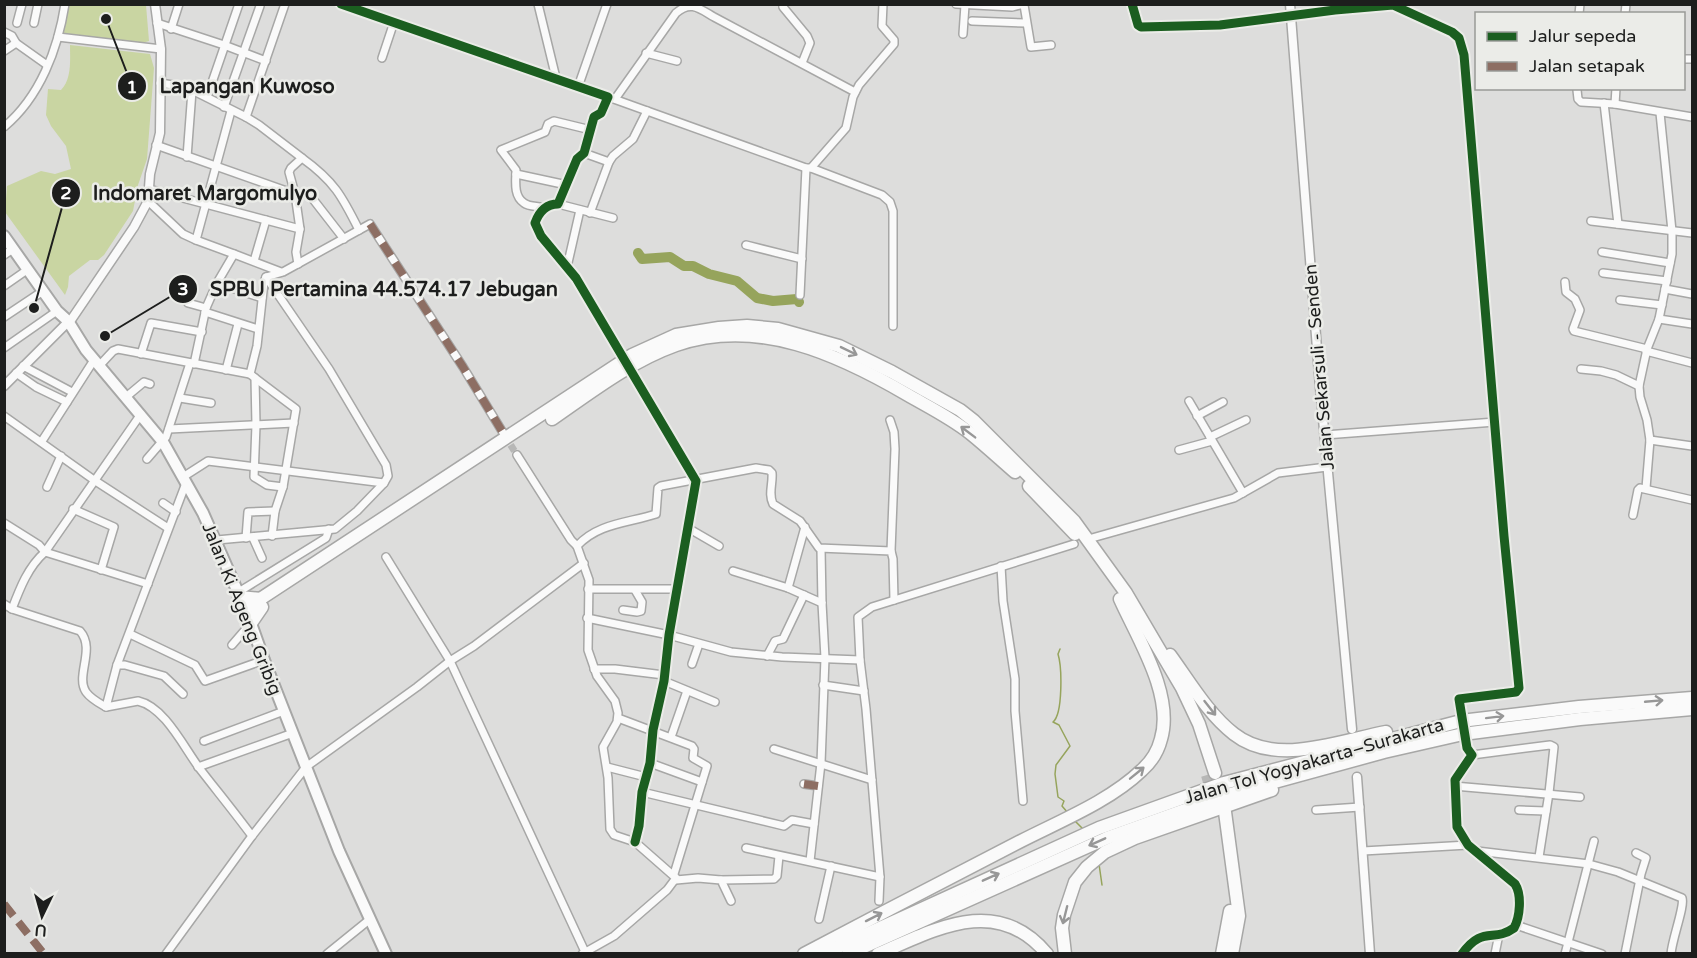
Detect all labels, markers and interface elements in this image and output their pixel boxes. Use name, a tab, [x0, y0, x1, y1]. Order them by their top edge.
legend	[1475, 12, 1685, 90]
text: Jalur sepeda	[1529, 25, 1636, 47]
text: Jalan setapak	[1529, 55, 1645, 77]
callout: Lapangan Kuwoso	[117, 67, 347, 105]
text: Lapangan Kuwoso	[159, 75, 335, 99]
text: 1	[126, 76, 138, 98]
callout: Indomaret Margomulyo	[51, 174, 329, 212]
text: 2	[60, 182, 72, 204]
text: Indomaret Margomulyo	[93, 182, 317, 206]
street label: Jalan Sekarsuli - Senden	[1299, 263, 1339, 471]
callout: SPBU Pertamina 44.574.17 Jebugan	[168, 270, 570, 308]
text: 3	[177, 278, 189, 300]
text: SPBU Pertamina 44.574.17 Jebugan	[210, 278, 558, 302]
one-way arrow	[840, 345, 858, 357]
one-way arrow	[961, 426, 977, 439]
street label: Jalan Ki Ageng Gribig	[197, 520, 287, 698]
one-way arrow	[1644, 695, 1664, 706]
one-way arrow	[1204, 700, 1216, 716]
one-way arrow	[1484, 711, 1504, 722]
street label: Jalan Tol Yogyakarta–Surakarta	[1182, 713, 1446, 809]
one-way arrow	[1129, 767, 1145, 780]
one-way arrow	[1089, 837, 1107, 848]
one-way arrow	[981, 871, 999, 883]
north arrow	[12, 886, 72, 946]
one-way arrow	[1059, 904, 1070, 924]
one-way arrow	[865, 911, 882, 923]
text: U	[34, 919, 48, 940]

